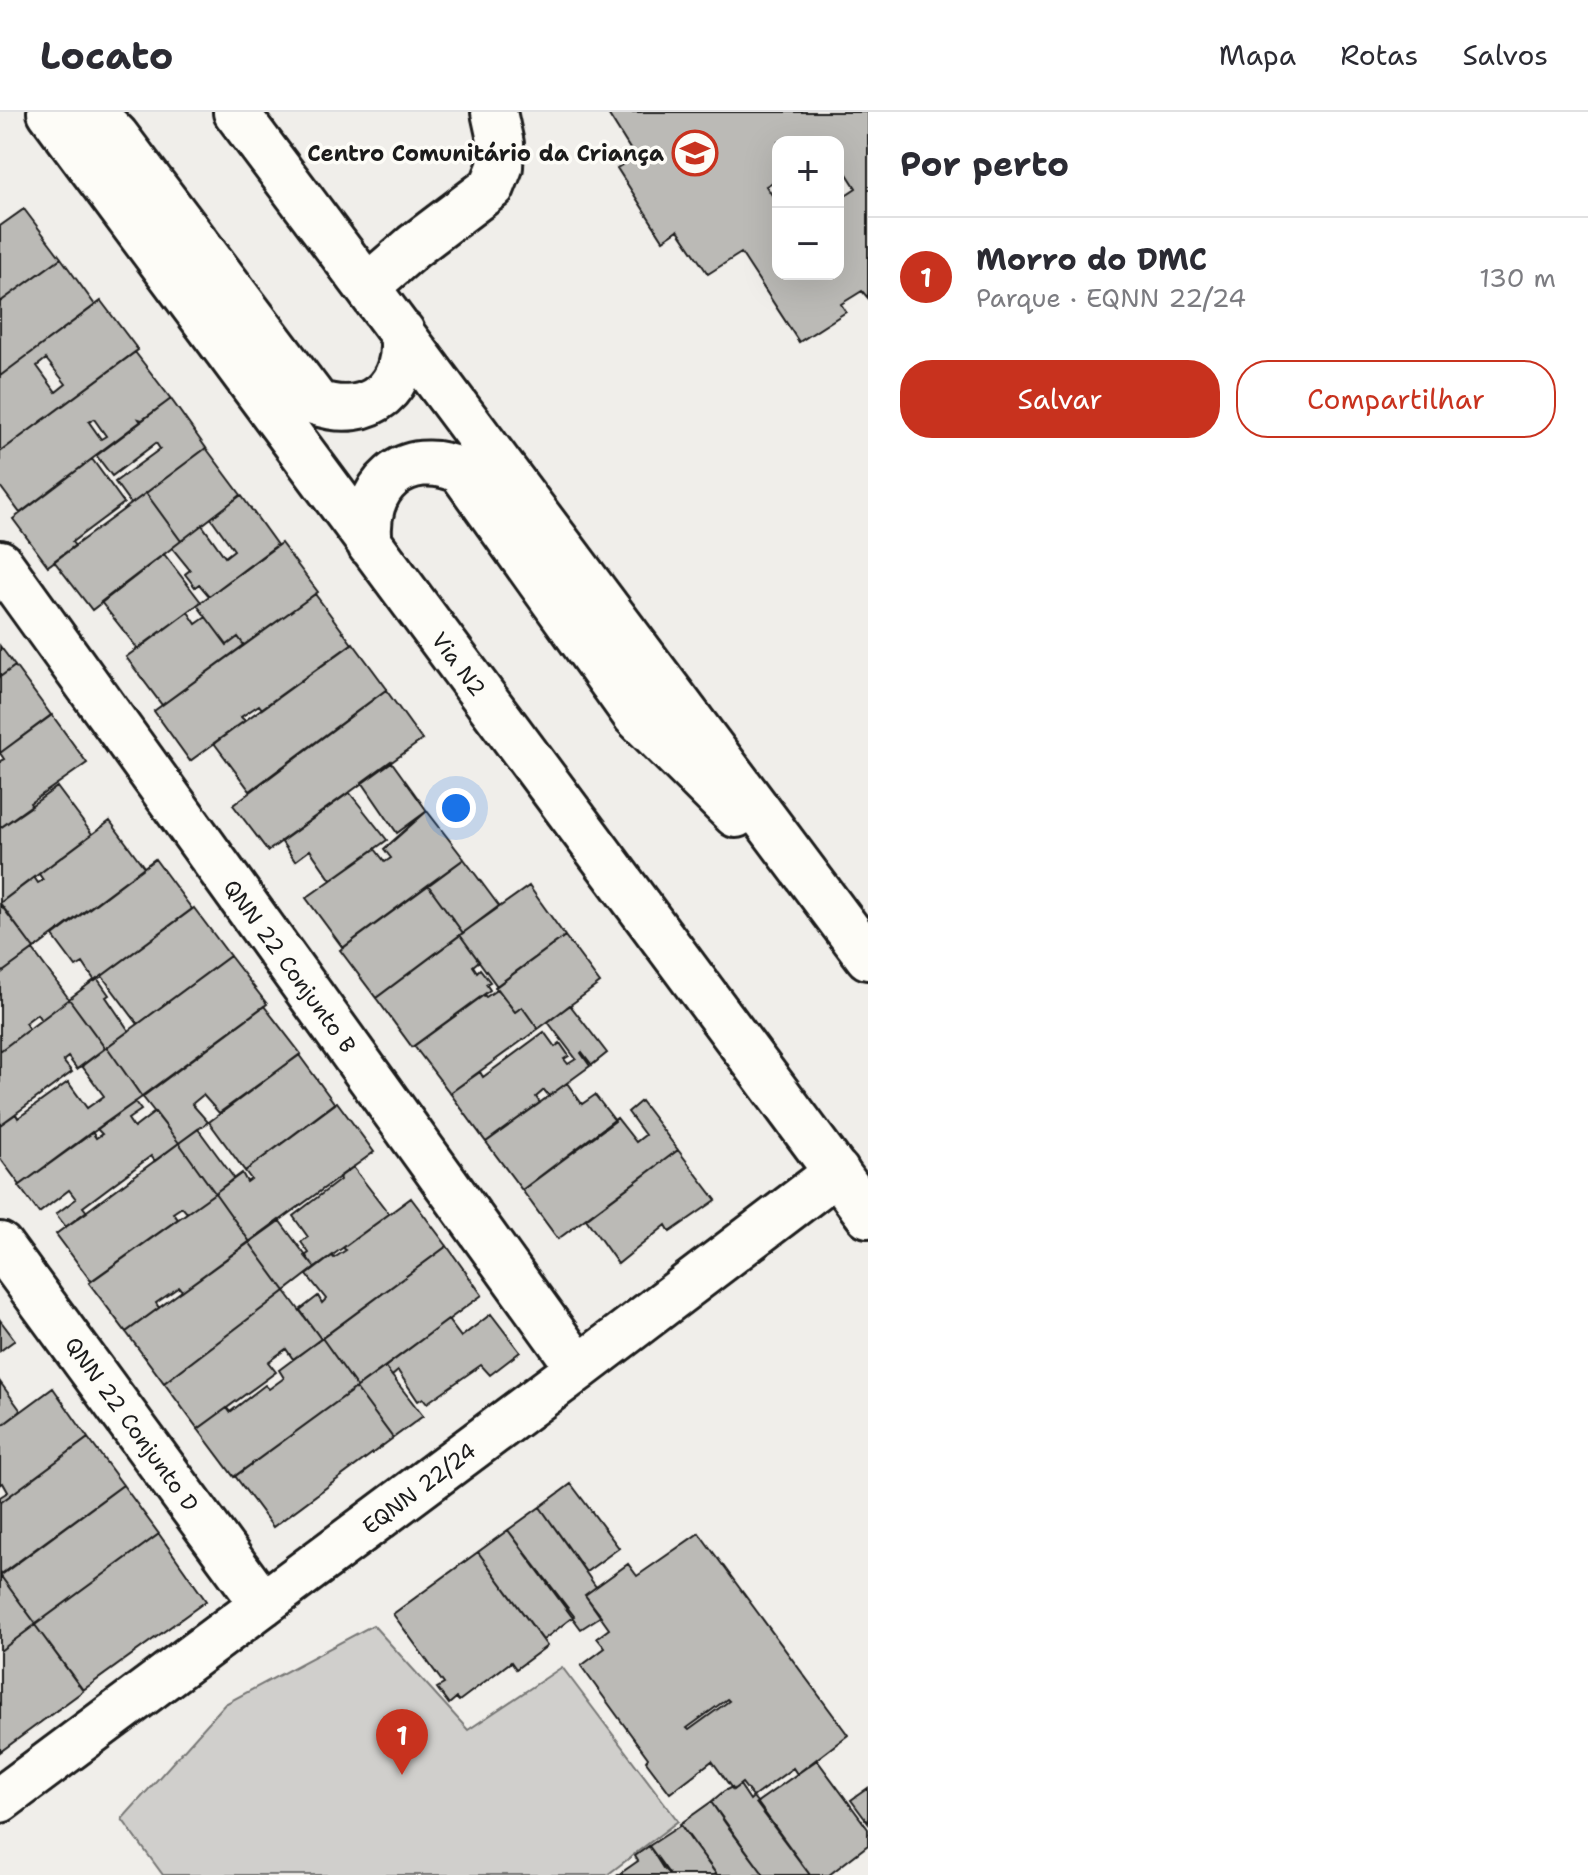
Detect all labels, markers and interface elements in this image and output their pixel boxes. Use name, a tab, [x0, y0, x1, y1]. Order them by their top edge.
text: Locato	[40, 30, 173, 81]
text: Mapa	[1219, 36, 1296, 74]
text: Rotas	[1340, 36, 1418, 74]
text: Salvos	[1462, 36, 1548, 74]
school or university icon: Centro Comunitário da Criança	[671, 129, 719, 177]
map controls	[772, 136, 844, 280]
button: +	[772, 136, 844, 208]
place label: Centro Comunitário da Criança	[307, 139, 664, 168]
text: Por perto	[900, 141, 1069, 187]
button: −	[772, 208, 844, 280]
text: Morro do DMC	[976, 239, 1207, 280]
text: 1	[920, 260, 932, 295]
text: 130 m	[1479, 260, 1556, 295]
text: Parque · EQNN 22/24	[976, 280, 1246, 315]
button: Salvar	[900, 360, 1220, 438]
button: Compartilhar	[1236, 360, 1556, 438]
street label: Via N2	[425, 626, 492, 702]
your location	[436, 788, 476, 828]
street label: QNN 22 Conjunto B	[217, 874, 362, 1059]
street label: QNN 22 Conjunto D	[58, 1331, 205, 1517]
street label: EQNN 22/24	[356, 1436, 482, 1541]
pin: 1	[376, 1709, 428, 1775]

